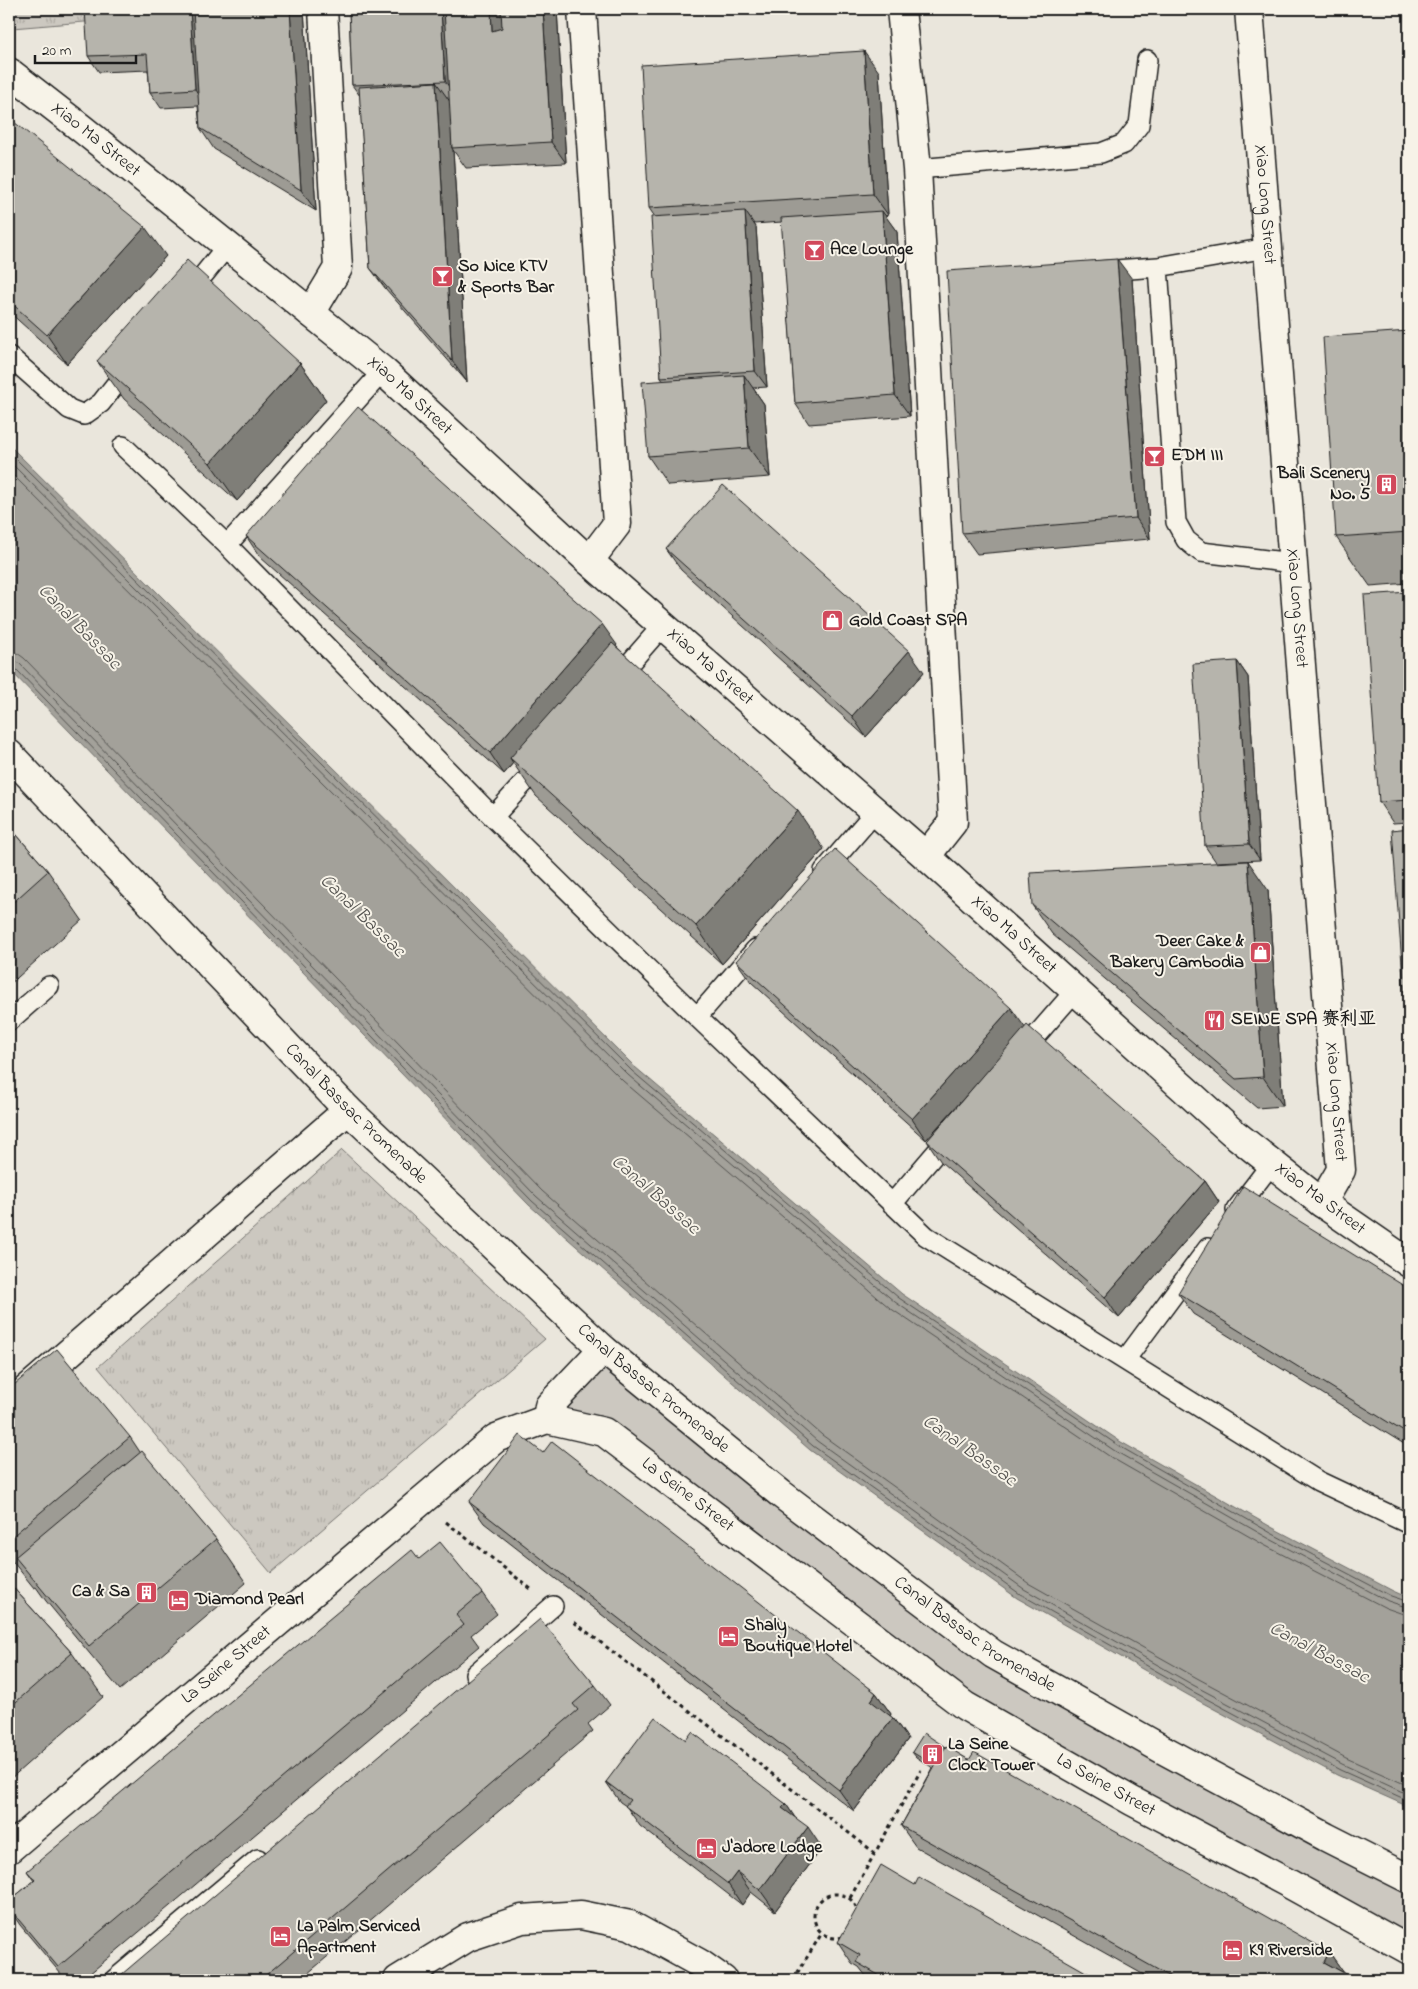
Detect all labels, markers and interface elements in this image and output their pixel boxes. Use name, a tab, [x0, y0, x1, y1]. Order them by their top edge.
scale bar	[35, 32, 136, 64]
text: 20 m	[42, 40, 72, 62]
street label: Xiao Ma Street	[45, 96, 146, 184]
street label: Xiao Long Street	[1247, 143, 1282, 265]
place label: Ace Lounge	[830, 237, 914, 264]
bar icon: Ace Lounge	[802, 238, 826, 262]
place label: So Nice KTV & Sports Bar	[457, 254, 555, 301]
bar icon: So Nice KTV & Sports Bar	[430, 265, 454, 289]
street label: Xiao Ma Street	[361, 350, 458, 442]
place label: EDM III	[1171, 443, 1223, 469]
bar icon: EDM III	[1143, 444, 1167, 468]
place label: Bali Scenery No. 5	[1276, 461, 1371, 508]
building icon: Bali Scenery No. 5	[1374, 472, 1398, 496]
street label: Xiao Long Street	[1279, 547, 1314, 669]
water label: Canal Bassac	[31, 578, 128, 677]
place label: Gold Coast SPA	[849, 608, 967, 634]
shop icon: Gold Coast SPA	[821, 609, 845, 633]
street label: Xiao Ma Street	[661, 622, 759, 712]
water label: Canal Bassac	[313, 868, 412, 965]
street label: Xiao Ma Street	[965, 889, 1062, 981]
place label: Deer Cake & Bakery Cambodia	[1110, 929, 1245, 977]
shop icon: Deer Cake & Bakery Cambodia	[1248, 940, 1272, 964]
place label: SEINE SPA 赛利亚	[1231, 1007, 1376, 1033]
restaurant icon: SEINE SPA 赛利亚	[1203, 1008, 1227, 1032]
street label: Canal Bassac Promenade	[278, 1038, 434, 1191]
street label: Xiao Long Street	[1318, 1041, 1353, 1163]
water label: Canal Bassac	[605, 1149, 706, 1242]
street label: Xiao Ma Street	[1269, 1156, 1371, 1242]
street label: Canal Bassac Promenade	[571, 1318, 736, 1460]
water label: Canal Bassac	[916, 1409, 1023, 1494]
street label: La Seine Street	[636, 1452, 739, 1539]
street label: Canal Bassac Promenade	[888, 1570, 1061, 1700]
place label: Ca & Sa	[72, 1579, 130, 1605]
building icon: Ca & Sa	[134, 1580, 158, 1604]
place label: Diamond Pearl	[194, 1587, 304, 1613]
hotel icon: Diamond Pearl	[167, 1588, 191, 1612]
place label: Shaly Boutique Hotel	[743, 1613, 852, 1660]
water label: Canal Bassac	[1264, 1615, 1375, 1691]
street label: La Seine Street	[176, 1620, 277, 1711]
hotel icon: Shaly Boutique Hotel	[716, 1624, 740, 1648]
place label: La Seine Clock Tower	[948, 1732, 1035, 1779]
building icon: La Seine Clock Tower	[920, 1743, 944, 1767]
street label: La Seine Street	[1051, 1747, 1160, 1824]
place label: J'adore Lodge	[722, 1835, 823, 1862]
hotel icon: J'adore Lodge	[694, 1836, 718, 1860]
place label: La Palm Serviced Apartment	[297, 1914, 421, 1961]
hotel icon: La Palm Serviced Apartment	[269, 1925, 293, 1949]
place label: K9 Riverside	[1249, 1938, 1333, 1964]
hotel icon: K9 Riverside	[1221, 1939, 1245, 1963]

